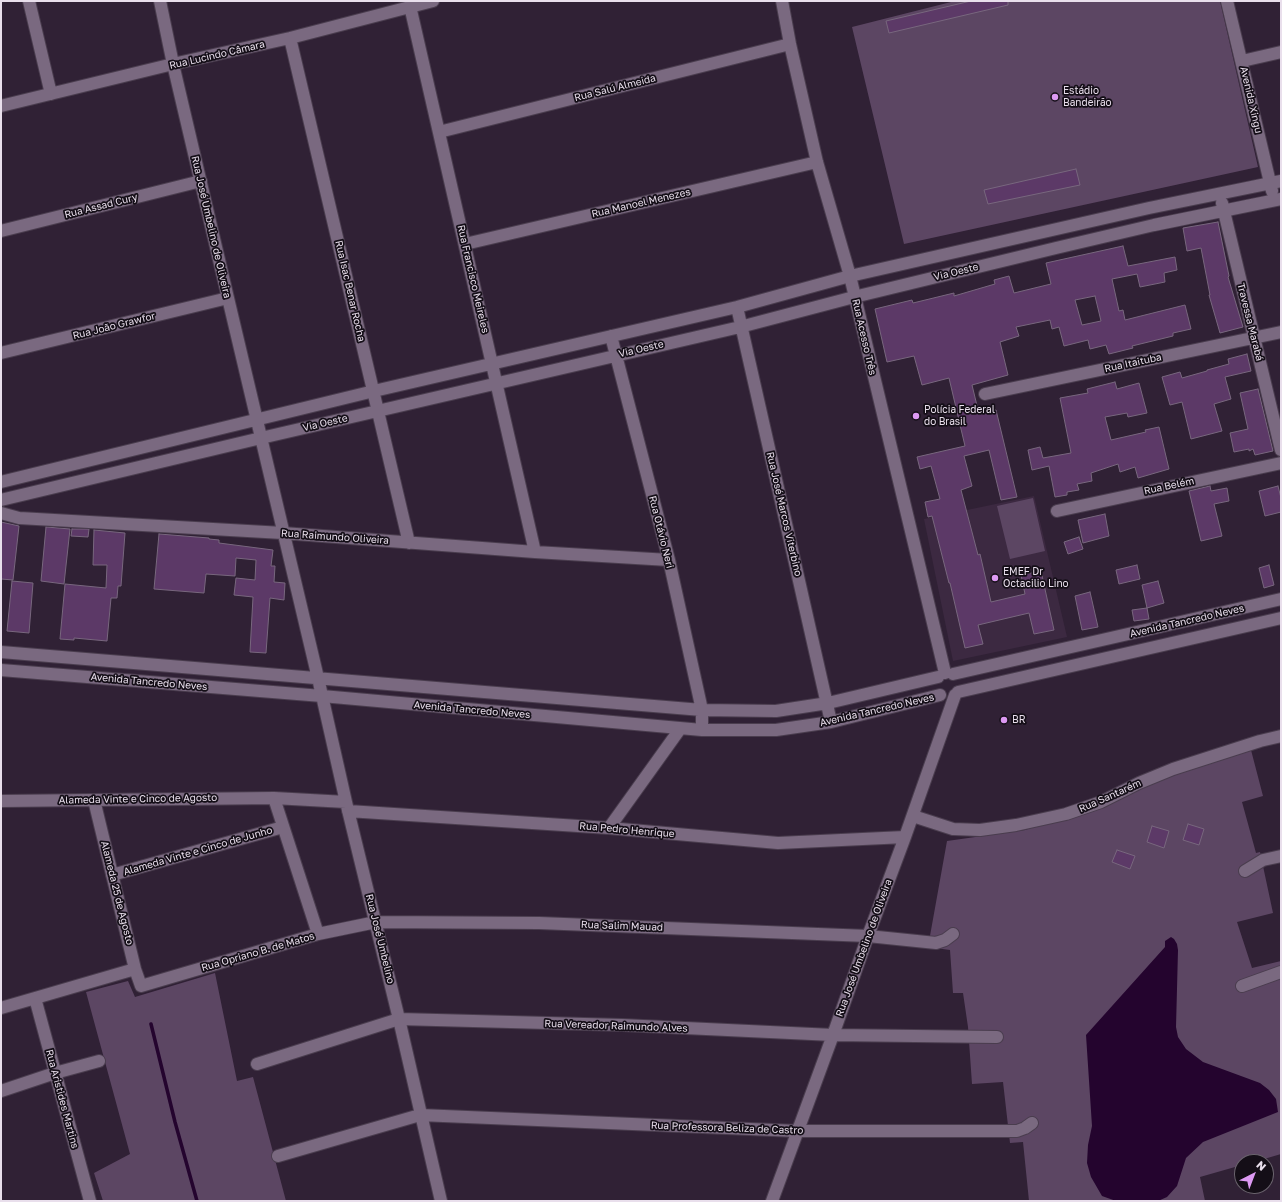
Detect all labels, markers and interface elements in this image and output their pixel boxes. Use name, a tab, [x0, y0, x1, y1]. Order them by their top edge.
street label: Rua Lucindo Câmara	[168, 38, 266, 72]
street label: Avenida Xingu	[1237, 65, 1265, 135]
street label: Rua Salú Almeida	[573, 72, 657, 104]
place label: Estádio Bandeirão	[1063, 85, 1112, 108]
marker: Estádio Bandeirão	[1050, 92, 1060, 102]
street label: Rua José Umbelino de Oliveira	[189, 155, 233, 299]
street label: Rua Manoel Menezes	[590, 186, 692, 220]
street label: Rua Assad Cury	[63, 191, 139, 221]
street label: Rua Francisco Meireles	[455, 224, 491, 334]
street label: Rua Isac Benar Rocha	[333, 239, 367, 343]
street label: Via Oeste	[932, 261, 980, 283]
street label: Travessa Marabá	[1235, 282, 1265, 362]
street label: Rua Acesso Três	[849, 298, 879, 376]
street label: Rua João Grawfor	[71, 310, 157, 342]
street label: Via Oeste	[617, 338, 665, 360]
street label: Rua Itaituba	[1103, 351, 1163, 375]
place label: Polícia Federal do Brasil	[924, 404, 995, 428]
marker: Polícia Federal do Brasil	[911, 411, 921, 421]
street label: Via Oeste	[301, 412, 349, 434]
street label: Rua José Marcos Viterbino	[764, 451, 804, 577]
street label: Rua Belém	[1143, 475, 1195, 497]
street label: Rua Otávio Neri	[646, 494, 676, 570]
street label: Rua Raimundo Oliveira	[281, 527, 389, 547]
place label: EMEF Dr Octacilio Lino	[1003, 566, 1069, 590]
marker: EMEF Dr Octacilio Lino	[990, 573, 1000, 583]
street label: Avenida Tancredo Neves	[1129, 602, 1245, 640]
street label: Avenida Tancredo Neves	[90, 671, 208, 693]
street label: Avenida Tancredo Neves	[819, 691, 935, 729]
street label: Avenida Tancredo Neves	[413, 699, 531, 721]
place label: BR	[1012, 714, 1025, 726]
marker: BR	[999, 715, 1009, 725]
street label: Rua Santarém	[1077, 777, 1143, 815]
street label: Alameda Vinte e Cinco de Agosto	[59, 792, 217, 806]
street label: Rua Pedro Henrique	[579, 820, 675, 840]
street label: Alameda Vinte e Cinco de Junho	[122, 824, 274, 878]
street label: Alameda 25 de Agosto	[98, 840, 136, 946]
street label: Rua José Umbelino de Oliveira	[833, 878, 895, 1018]
street label: Rua José Umbelino	[363, 893, 397, 985]
street label: Rua Salim Mauad	[581, 919, 663, 933]
street label: Rua Opriano B. de Matos	[200, 930, 316, 974]
street label: Rua Vereador Raimundo Alves	[544, 1018, 688, 1034]
street label: Rua Aristides Martins	[43, 1048, 81, 1150]
street label: Rua Professora Beliza de Castro	[651, 1119, 803, 1137]
north arrow	[1234, 1154, 1274, 1194]
text: N	[1254, 1158, 1269, 1173]

